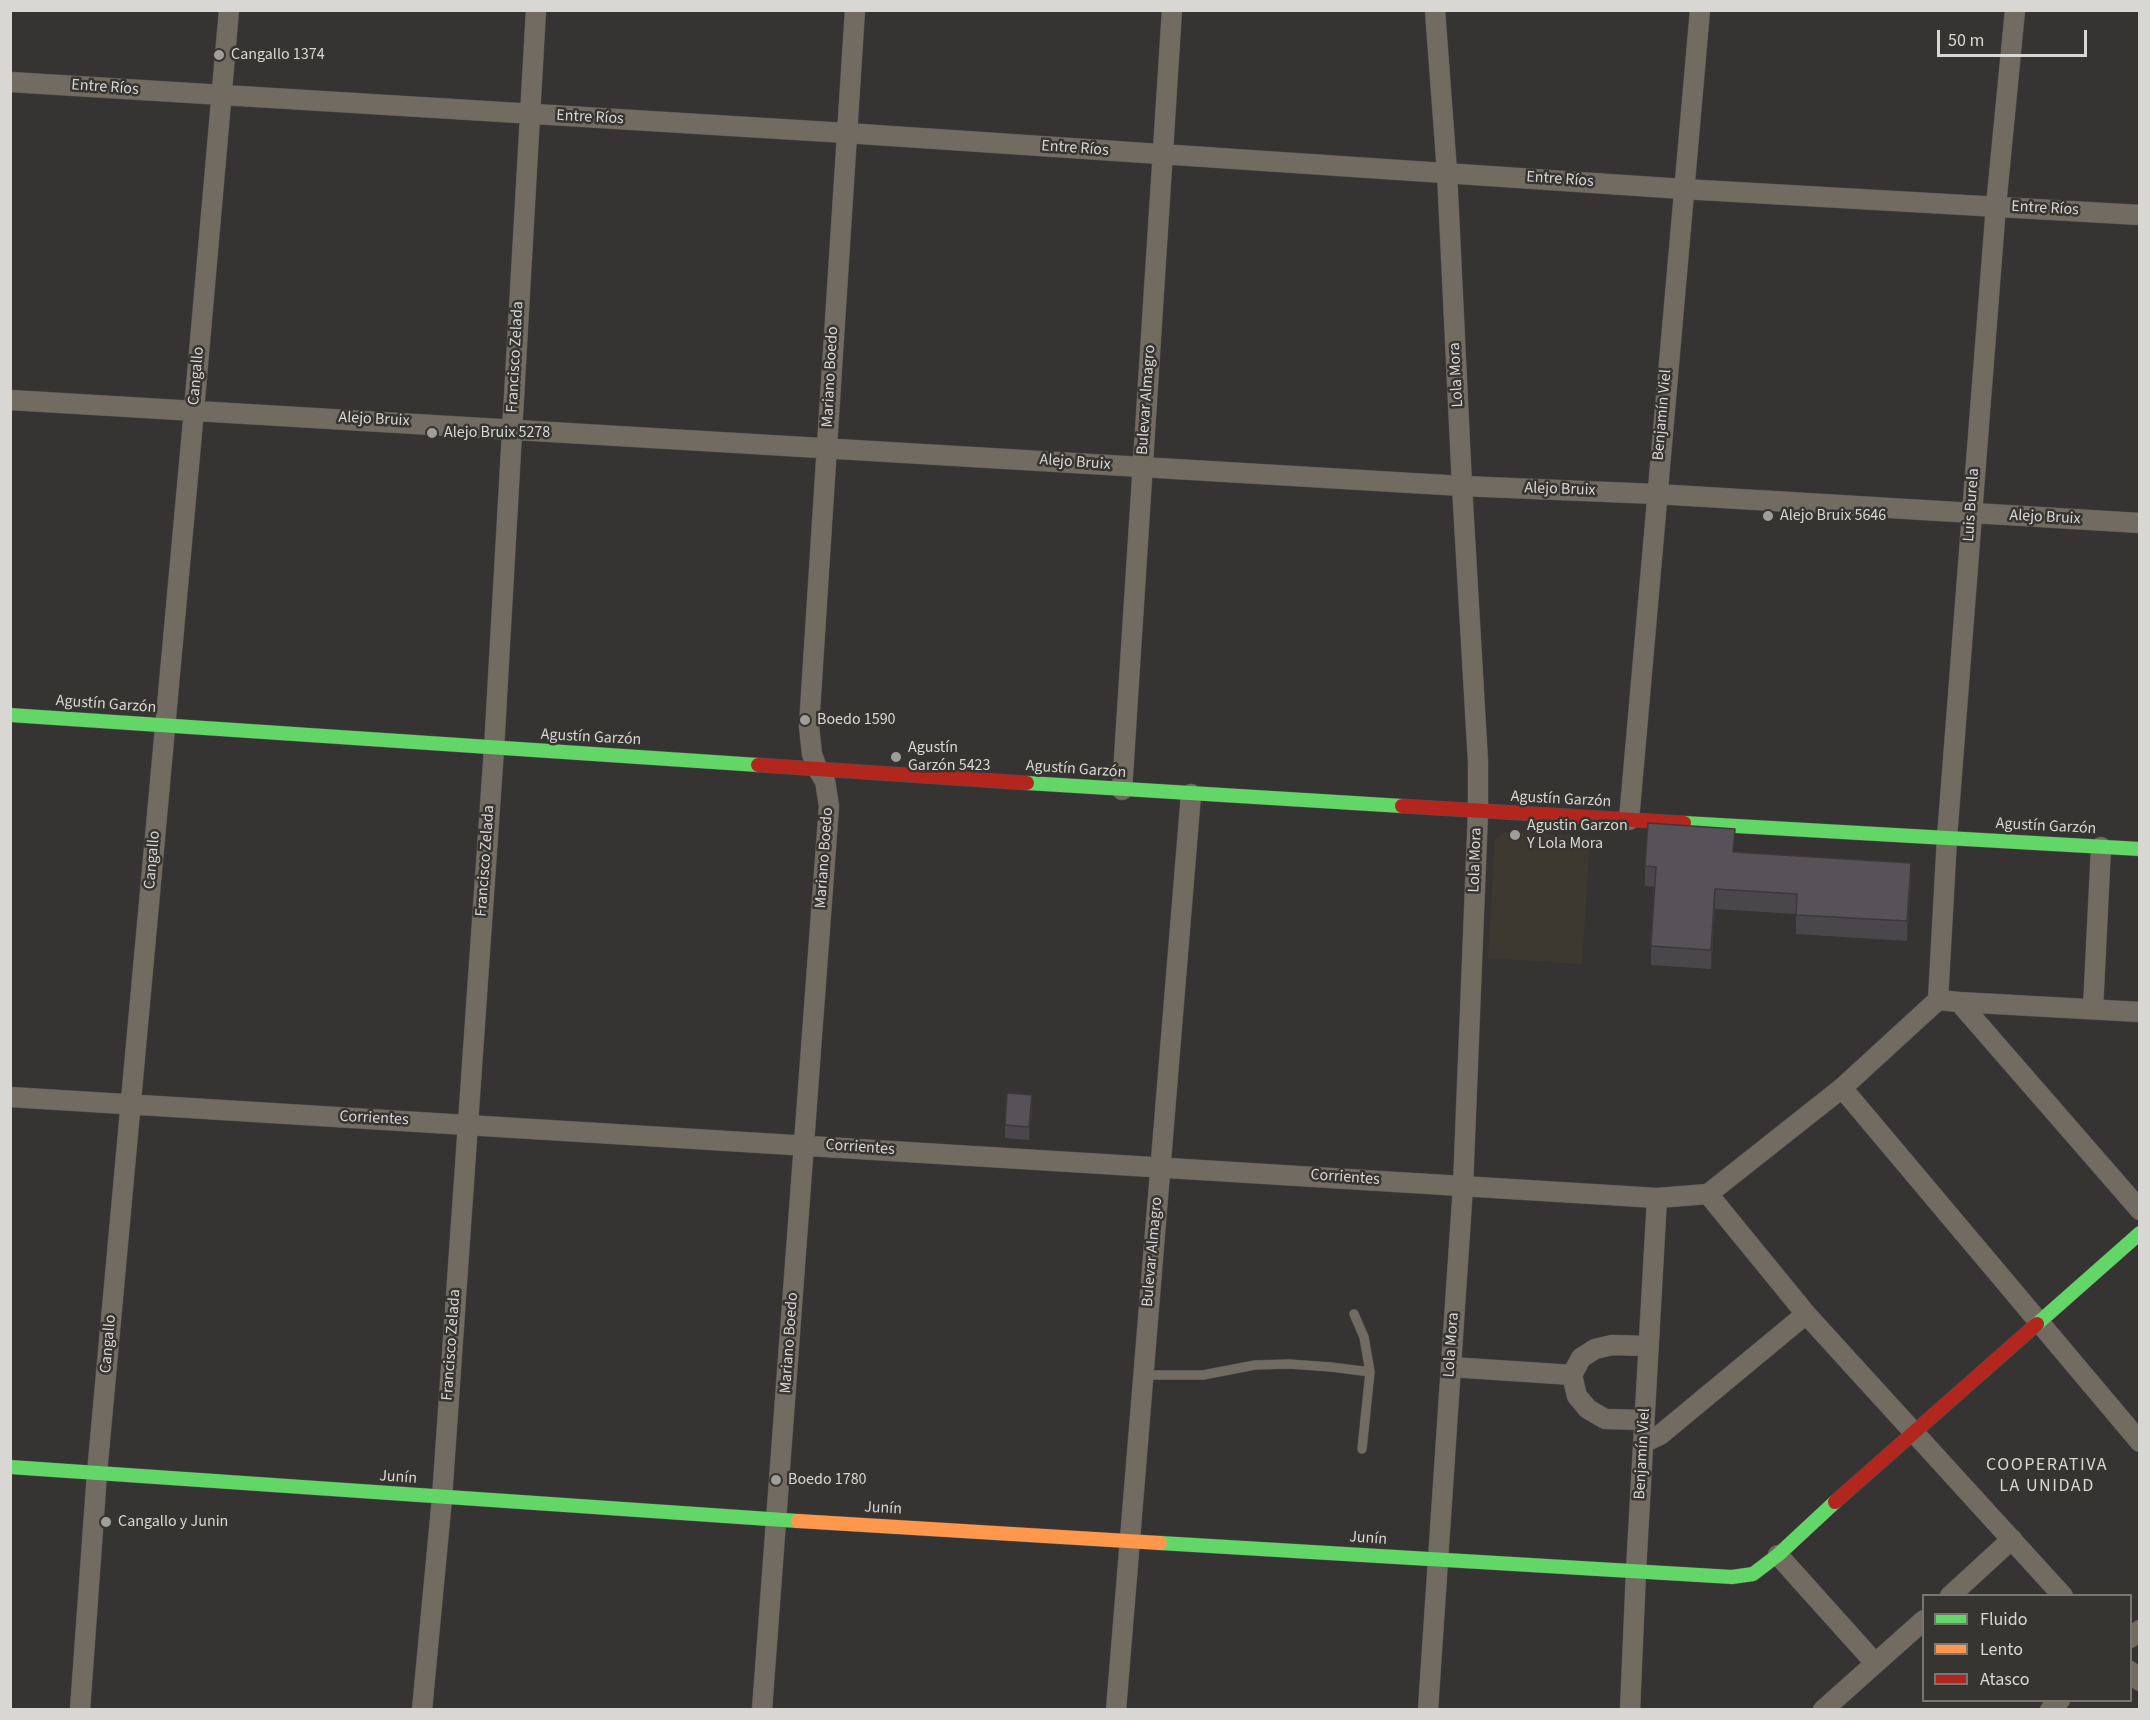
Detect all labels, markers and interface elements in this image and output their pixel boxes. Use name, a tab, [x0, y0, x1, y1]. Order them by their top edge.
scale bar	[1940, 18, 2090, 56]
text: 50 m	[1948, 28, 1984, 53]
place label: Cangallo 1374	[231, 45, 325, 65]
marker: Cangallo 1374	[212, 48, 226, 62]
street label: Entre Ríos	[71, 76, 139, 100]
street label: Entre Ríos	[556, 107, 624, 129]
street label: Entre Ríos	[1041, 137, 1109, 161]
street label: Entre Ríos	[1526, 168, 1594, 192]
street label: Entre Ríos	[2011, 198, 2079, 220]
street label: Francisco Zelada	[503, 301, 529, 413]
street label: Mariano Boedo	[819, 326, 843, 428]
street label: Lola Mora	[1446, 342, 1468, 408]
street label: Bulevar Almagro	[1134, 344, 1160, 456]
street label: Cangallo	[185, 346, 209, 406]
street label: Benjamín Viel	[1649, 369, 1677, 461]
street label: Alejo Bruix	[338, 409, 410, 431]
place label: Alejo Bruix 5278	[444, 423, 550, 443]
marker: Alejo Bruix 5278	[425, 426, 439, 440]
street label: Alejo Bruix	[1039, 451, 1111, 475]
street label: Luis Burela	[1960, 468, 1984, 542]
street label: Alejo Bruix	[1524, 479, 1596, 501]
place label: Alejo Bruix 5646	[1780, 506, 1886, 526]
street label: Alejo Bruix	[2009, 507, 2081, 529]
marker: Alejo Bruix 5646	[1761, 509, 1775, 523]
street label: Agustín Garzón	[55, 692, 157, 718]
place label: Boedo 1590	[817, 710, 896, 730]
marker: Boedo 1590	[798, 713, 812, 727]
street label: Agustín Garzón	[540, 726, 642, 750]
place label: Agustín Garzón 5423	[908, 738, 991, 776]
marker: Agustín Garzón 5423	[889, 750, 903, 764]
street label: Agustín Garzón	[1025, 757, 1127, 783]
street label: Agustín Garzón	[1510, 788, 1612, 812]
street label: Francisco Zelada	[473, 805, 499, 917]
street label: Mariano Boedo	[812, 807, 838, 909]
street label: Agustín Garzón	[1995, 815, 2097, 839]
place label: Agustin Garzon Y Lola Mora	[1527, 816, 1628, 854]
street label: Lola Mora	[1465, 827, 1487, 893]
marker: Agustin Garzon Y Lola Mora	[1508, 828, 1522, 842]
street label: Cangallo	[141, 830, 165, 890]
street label: Corrientes	[339, 1108, 409, 1130]
street label: Corrientes	[825, 1136, 895, 1160]
street label: Corrientes	[1310, 1166, 1380, 1190]
street label: Bulevar Almagro	[1139, 1196, 1167, 1308]
street label: Francisco Zelada	[439, 1289, 465, 1401]
street label: Mariano Boedo	[777, 1292, 803, 1394]
street label: Lola Mora	[1440, 1312, 1464, 1378]
street label: Cangallo	[97, 1314, 121, 1374]
street label: Benjamín Viel	[1631, 1408, 1655, 1500]
district label: COOPERATIVA LA UNIDAD	[1986, 1455, 2108, 1498]
street label: Junín	[378, 1467, 418, 1489]
place label: Boedo 1780	[788, 1470, 867, 1490]
marker: Boedo 1780	[769, 1473, 783, 1487]
street label: Junín	[864, 1498, 902, 1520]
place label: Cangallo y Junin	[118, 1512, 228, 1532]
marker: Cangallo y Junin	[99, 1515, 113, 1529]
street label: Junín	[1348, 1528, 1388, 1550]
legend	[1922, 1594, 2132, 1702]
text: Fluido	[1980, 1607, 2027, 1632]
text: Lento	[1980, 1637, 2023, 1662]
text: Atasco	[1980, 1667, 2029, 1692]

